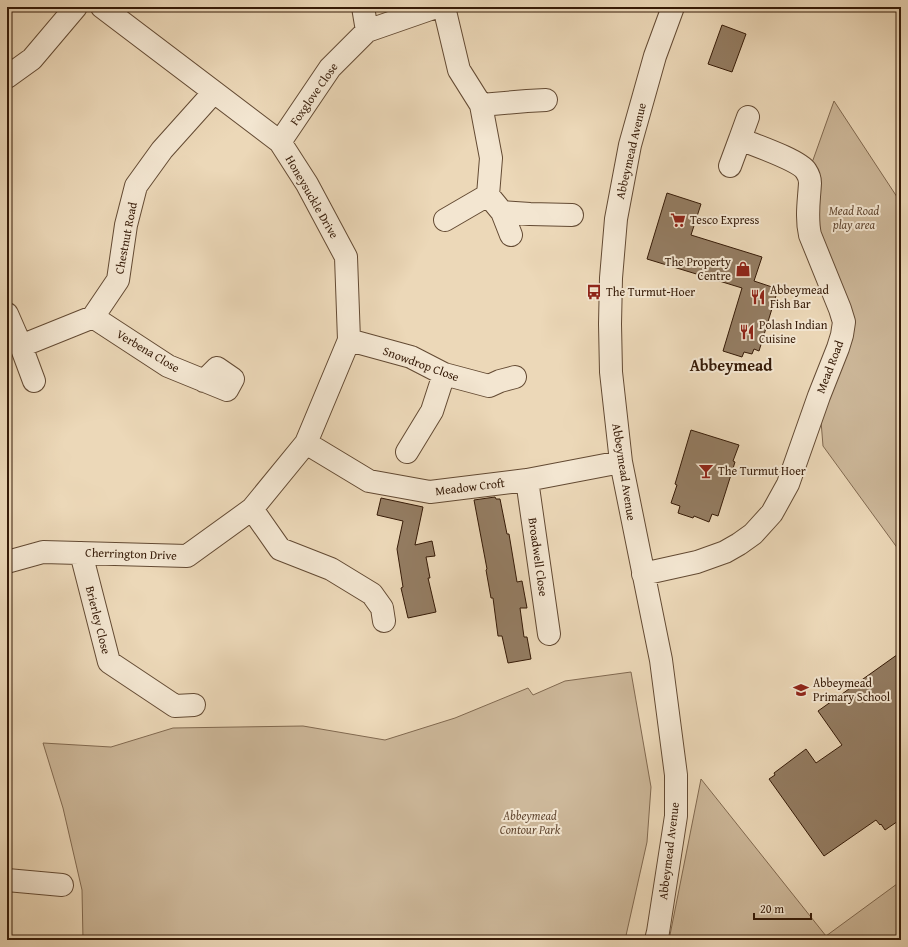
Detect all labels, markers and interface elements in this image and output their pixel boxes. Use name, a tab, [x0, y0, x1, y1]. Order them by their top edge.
street label: Foxglove Close	[286, 59, 342, 128]
street label: Abbeymead Avenue	[611, 101, 650, 201]
street label: Honeysuckle Drive	[282, 152, 343, 242]
street label: Chestnut Road	[110, 200, 141, 275]
park label: Mead Road play area	[829, 202, 879, 233]
supermarket icon: Tesco Express	[669, 211, 687, 229]
place label: Tesco Express	[690, 211, 760, 228]
place label: The Property Centre	[665, 253, 731, 284]
shop icon: The Property Centre	[734, 260, 752, 278]
place label: Abbeymead Fish Bar	[770, 281, 829, 312]
bus stop icon: The Turmut-Hoer	[585, 283, 603, 301]
place label: The Turmut-Hoer	[606, 283, 695, 300]
restaurant icon: Abbeymead Fish Bar	[749, 288, 767, 306]
place label: Polash Indian Cuisine	[759, 316, 828, 347]
restaurant icon: Polash Indian Cuisine	[738, 323, 756, 341]
street label: Verbena Close	[113, 325, 183, 376]
street label: Mead Road	[812, 337, 848, 396]
street label: Snowdrop Close	[381, 342, 462, 385]
district label: Abbeymead	[690, 353, 773, 377]
street label: Abbeymead Avenue	[608, 422, 641, 522]
bar icon: The Turmut Hoer	[697, 462, 715, 480]
place label: The Turmut Hoer	[718, 462, 806, 479]
street label: Meadow Croft	[434, 474, 507, 499]
street label: Broadwell Close	[525, 516, 552, 598]
street label: Cherrington Drive	[85, 543, 177, 564]
street label: Brierley Close	[82, 584, 115, 656]
place label: Abbeymead Primary School	[813, 674, 891, 705]
school or university icon: Abbeymead Primary School	[792, 681, 810, 699]
street label: Abbeymead Avenue	[654, 801, 683, 901]
park label: Abbeymead Contour Park	[500, 807, 561, 838]
scale bar	[754, 895, 811, 921]
text: 20 m	[760, 900, 784, 917]

